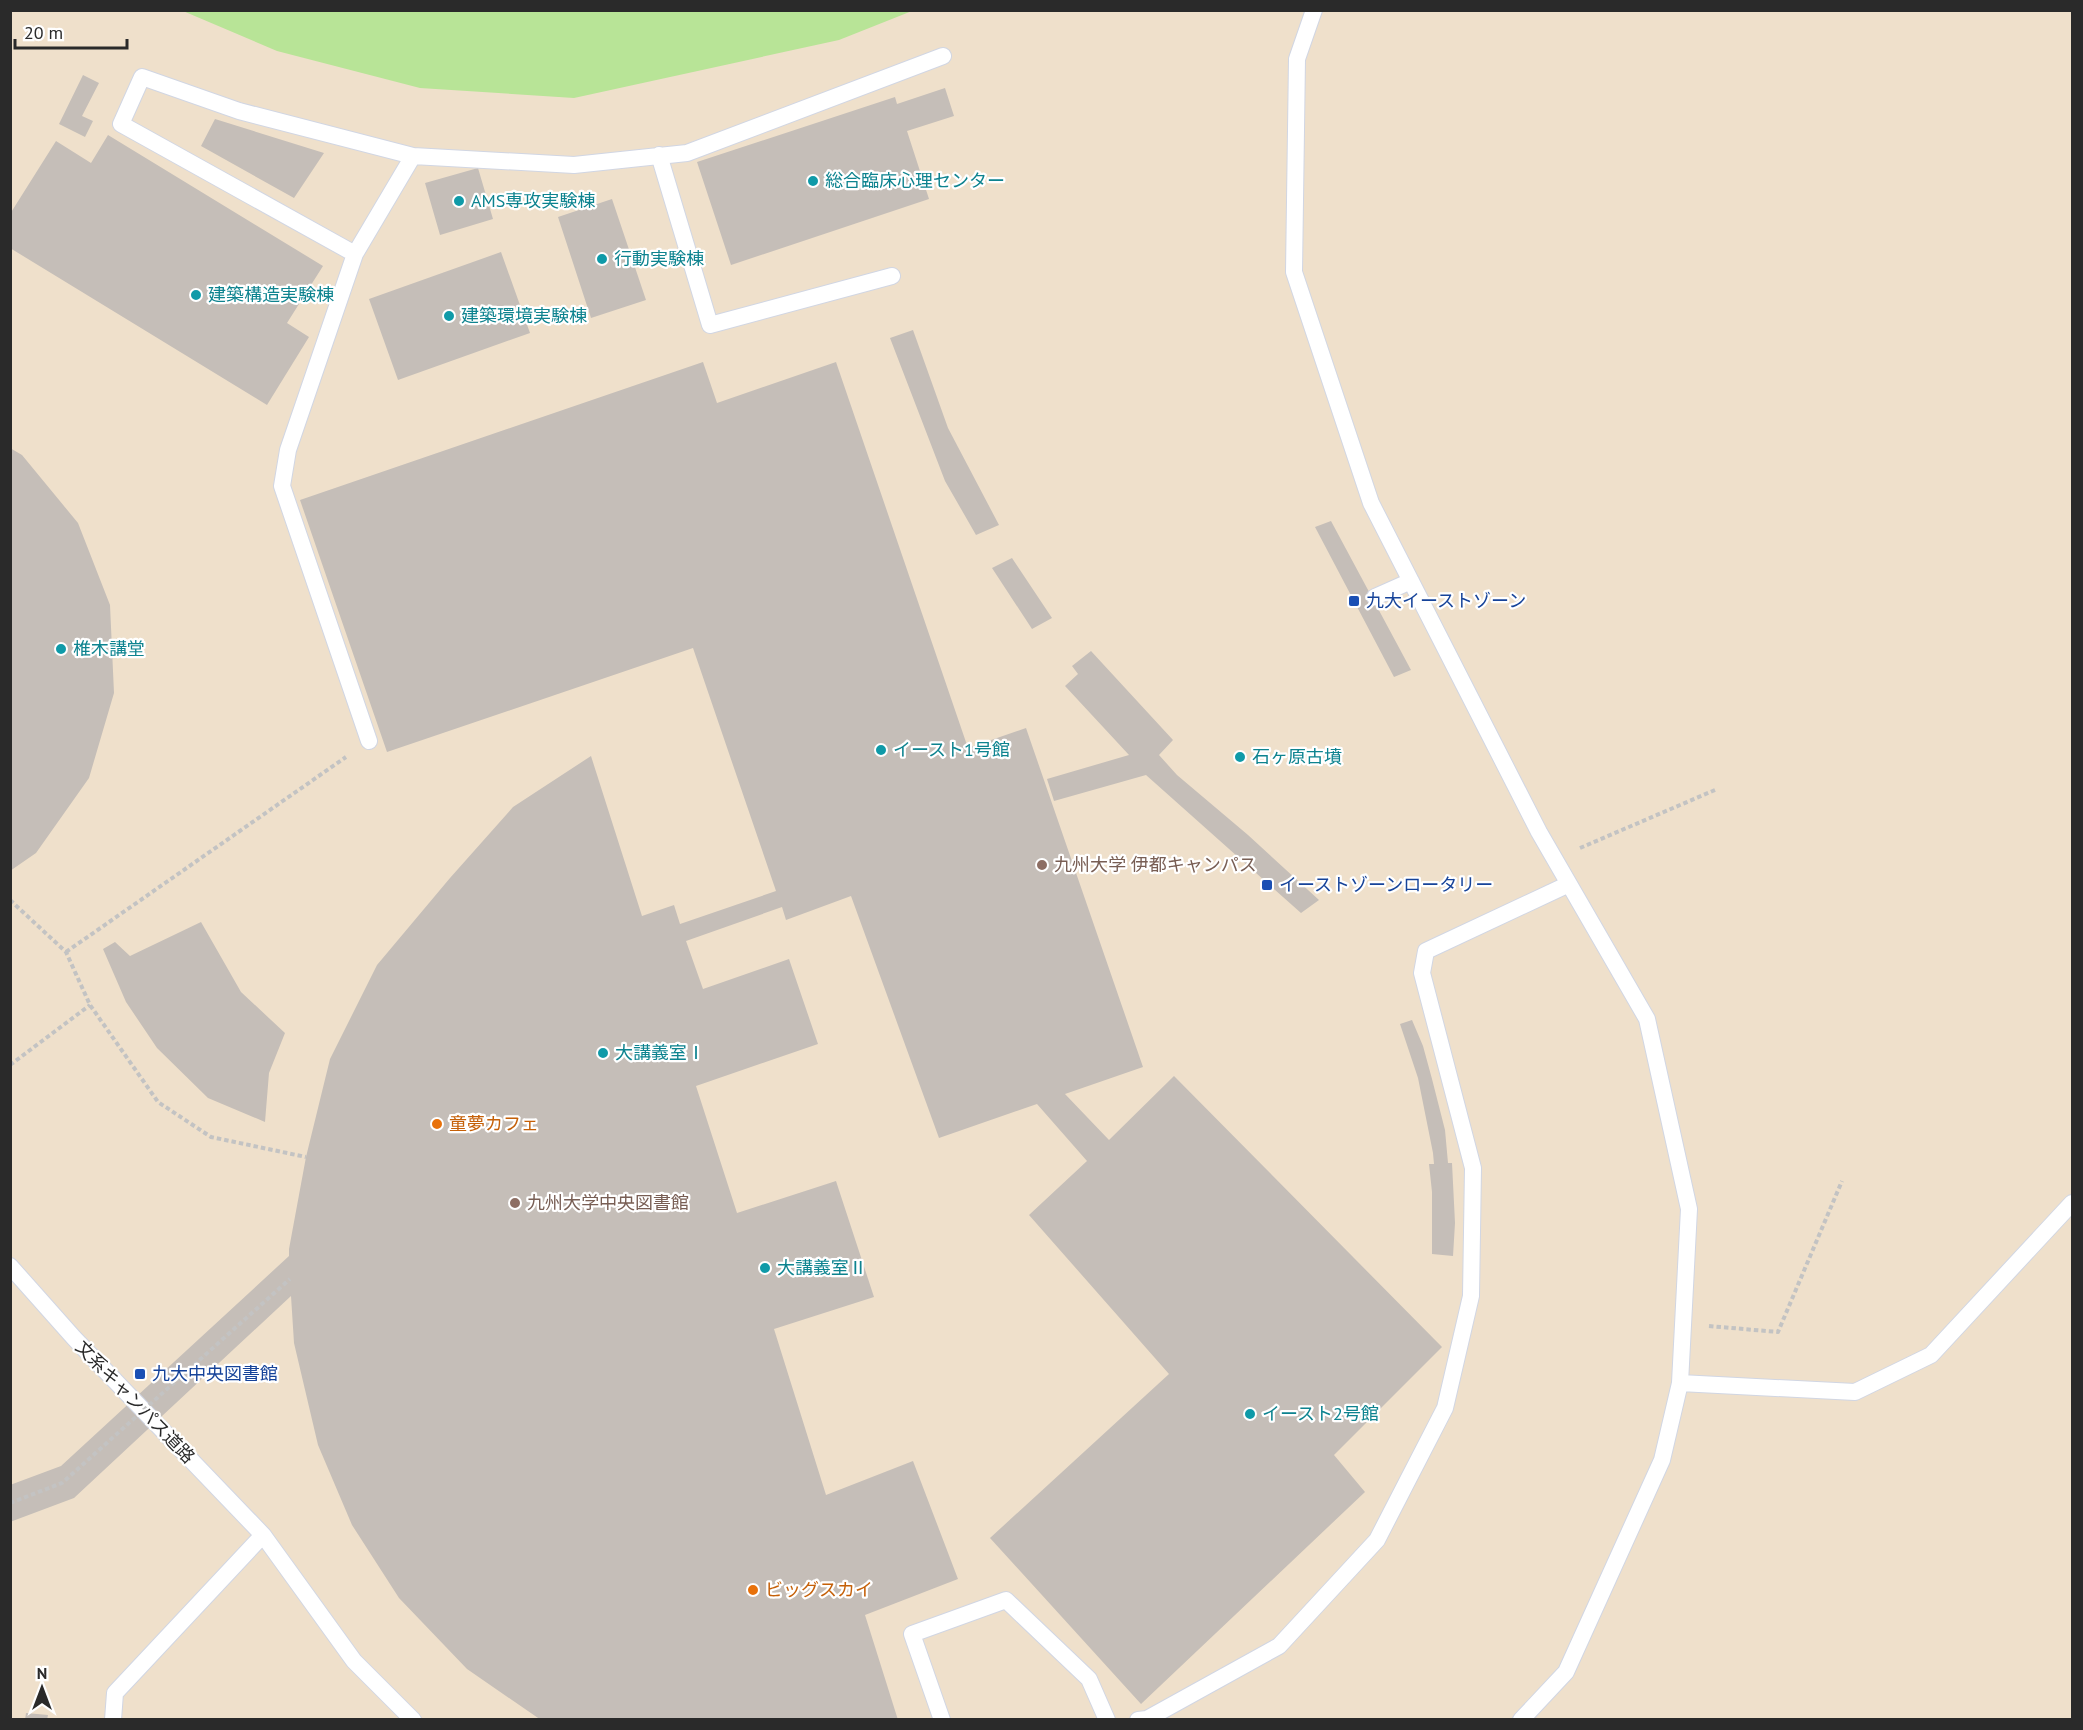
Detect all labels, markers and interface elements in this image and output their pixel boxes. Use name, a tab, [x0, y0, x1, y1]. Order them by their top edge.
scale bar	[15, 12, 128, 50]
text: 20 m	[24, 21, 63, 44]
place label: 総合臨床心理センター	[825, 169, 1005, 192]
marker: 総合臨床心理センター	[806, 174, 820, 188]
place label: AMS専攻実験棟	[471, 189, 595, 212]
marker: AMS専攻実験棟	[452, 194, 466, 208]
place label: 行動実験棟	[614, 247, 704, 270]
marker: 行動実験棟	[595, 252, 609, 266]
place label: 建築構造実験棟	[208, 283, 334, 306]
marker: 建築構造実験棟	[189, 288, 203, 302]
place label: 建築環境実験棟	[461, 304, 587, 327]
marker: 建築環境実験棟	[442, 309, 456, 323]
place label: 九大イーストゾーン	[1366, 589, 1526, 612]
marker: 九大イーストゾーン	[1347, 594, 1361, 608]
place label: 椎木講堂	[73, 637, 145, 660]
marker: 椎木講堂	[54, 642, 68, 656]
place label: イースト1号館	[893, 738, 1010, 761]
marker: イースト1号館	[874, 743, 888, 757]
place label: 石ヶ原古墳	[1252, 745, 1342, 768]
marker: 石ヶ原古墳	[1233, 750, 1247, 764]
place label: 九州大学 伊都キャンパス	[1054, 853, 1257, 876]
marker: 九州大学 伊都キャンパス	[1035, 858, 1049, 872]
place label: イーストゾーンロータリー	[1279, 873, 1493, 896]
marker: イーストゾーンロータリー	[1260, 878, 1274, 892]
place label: 大講義室Ⅰ	[615, 1041, 705, 1064]
marker: 大講義室Ⅰ	[596, 1046, 610, 1060]
place label: 童夢カフェ	[449, 1112, 539, 1135]
marker: 童夢カフェ	[430, 1117, 444, 1131]
place label: 九州大学中央図書館	[527, 1191, 689, 1214]
marker: 九州大学中央図書館	[508, 1196, 522, 1210]
place label: 大講義室Ⅱ	[777, 1256, 867, 1279]
marker: 大講義室Ⅱ	[758, 1261, 772, 1275]
street label: 文系キャンパス道路	[71, 1335, 200, 1468]
place label: 九大中央図書館	[152, 1362, 278, 1385]
marker: 九大中央図書館	[133, 1367, 147, 1381]
place label: イースト2号館	[1262, 1402, 1379, 1425]
marker: イースト2号館	[1243, 1407, 1257, 1421]
place label: ビッグスカイ	[765, 1578, 873, 1601]
marker: ビッグスカイ	[746, 1583, 760, 1597]
north arrow	[12, 1658, 72, 1718]
text: N	[37, 1663, 47, 1683]

